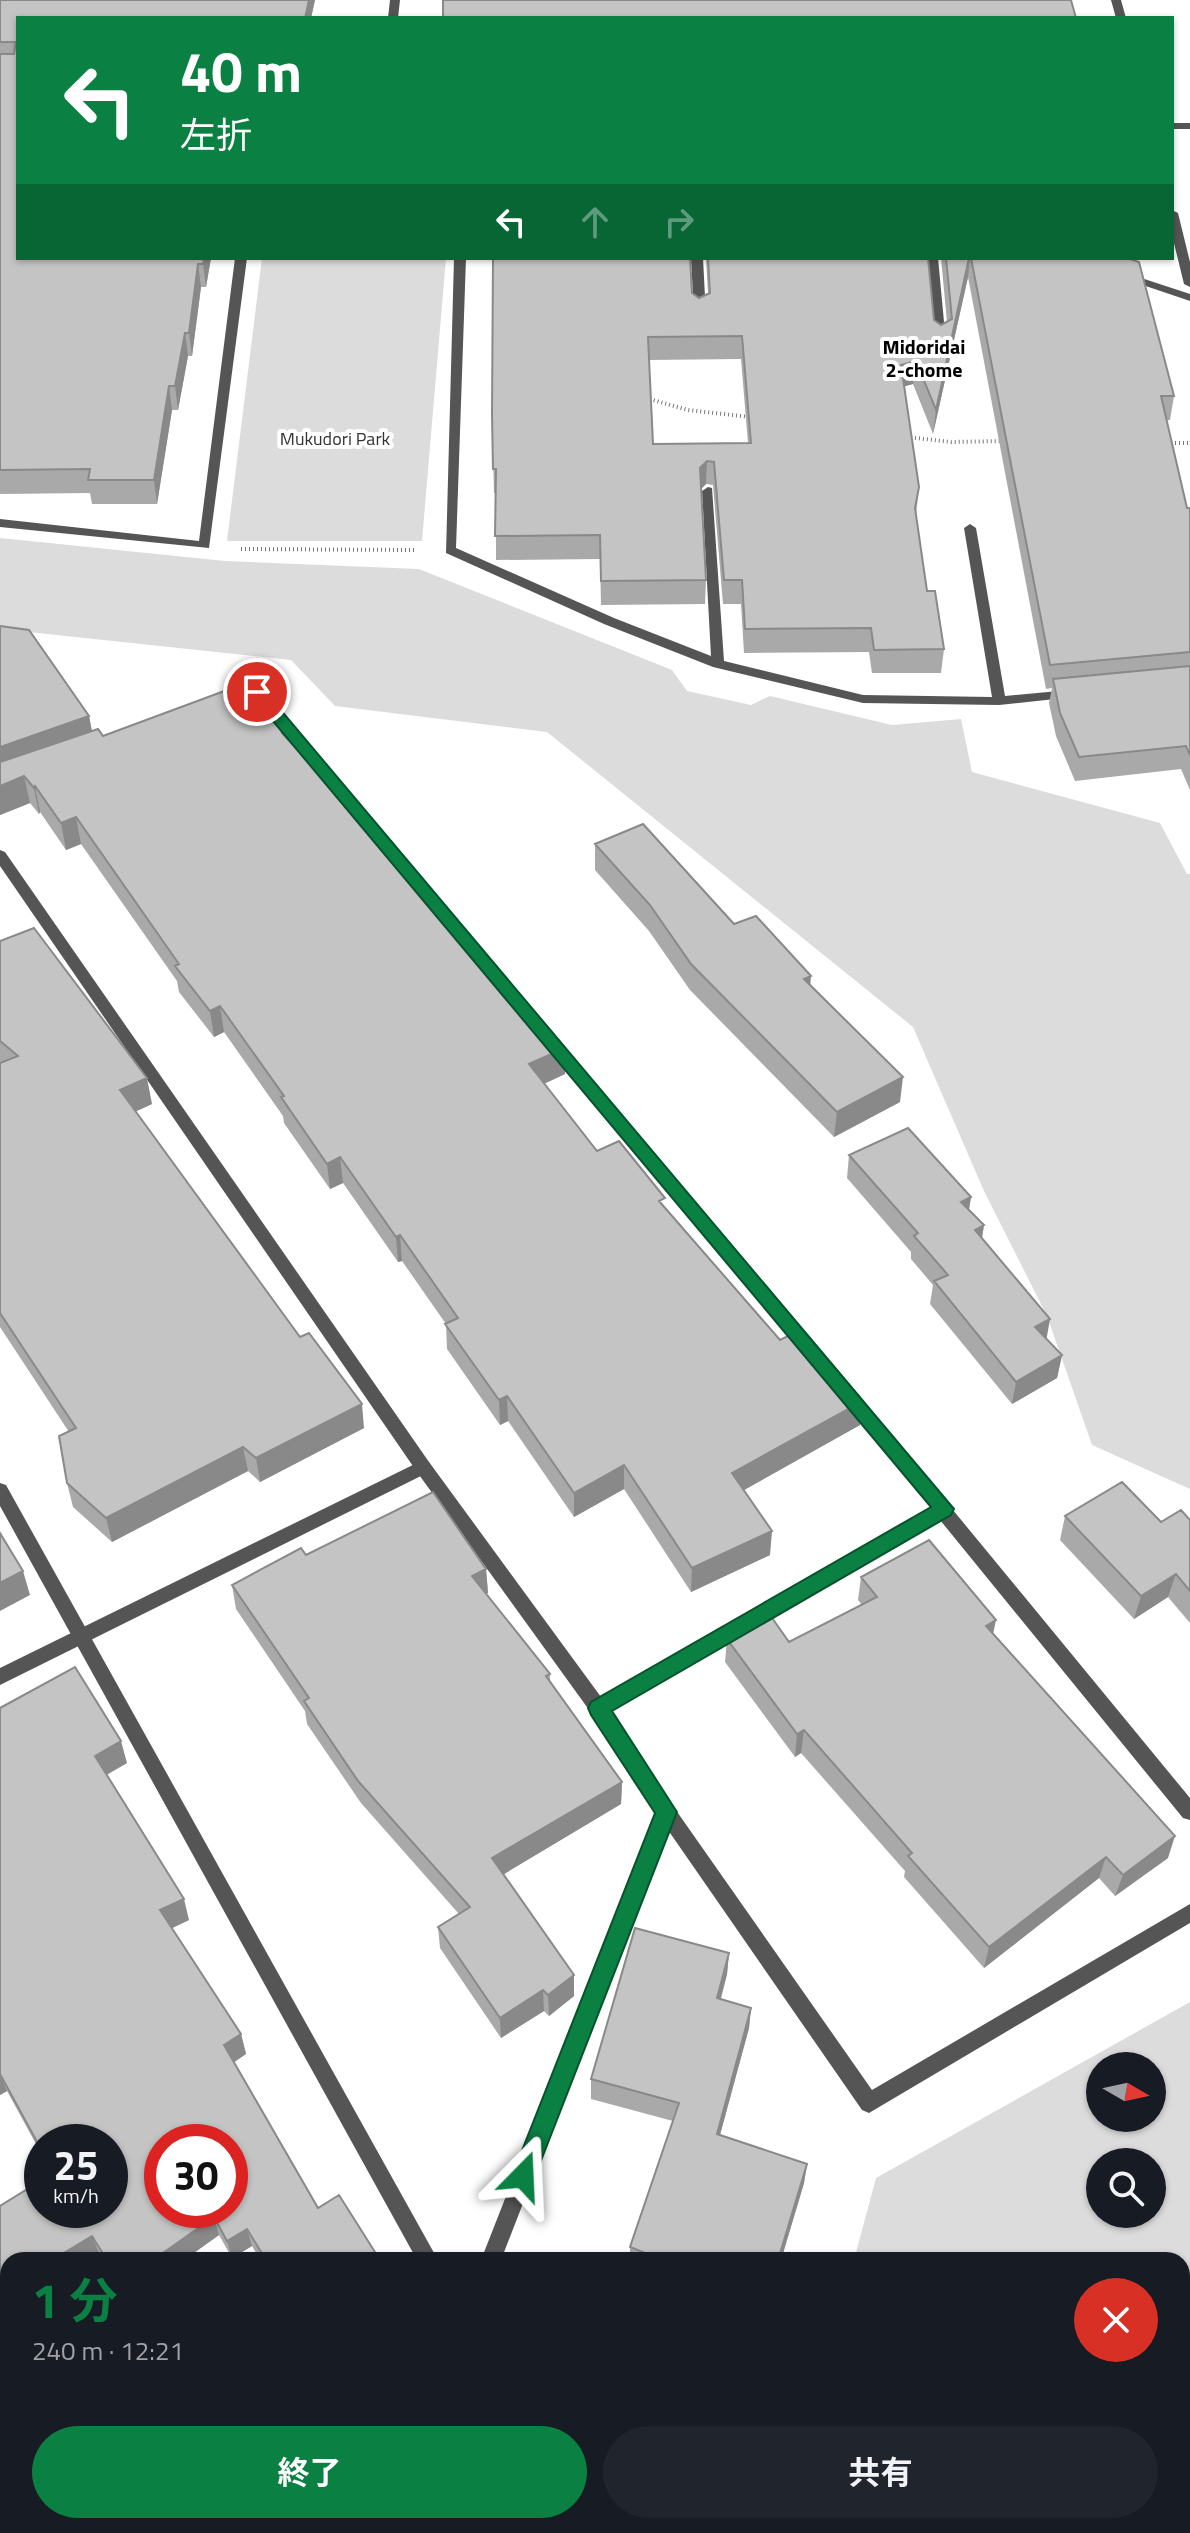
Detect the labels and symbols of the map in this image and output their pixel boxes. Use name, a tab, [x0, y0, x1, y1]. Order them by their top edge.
district label: Midoridai 2-chome	[883, 331, 965, 385]
park label: Mukudori Park	[280, 425, 391, 452]
pin	[223, 658, 291, 726]
north arrow	[1086, 2052, 1166, 2132]
speed limit sign: 30	[144, 2124, 248, 2228]
position arrow	[481, 2134, 565, 2218]

